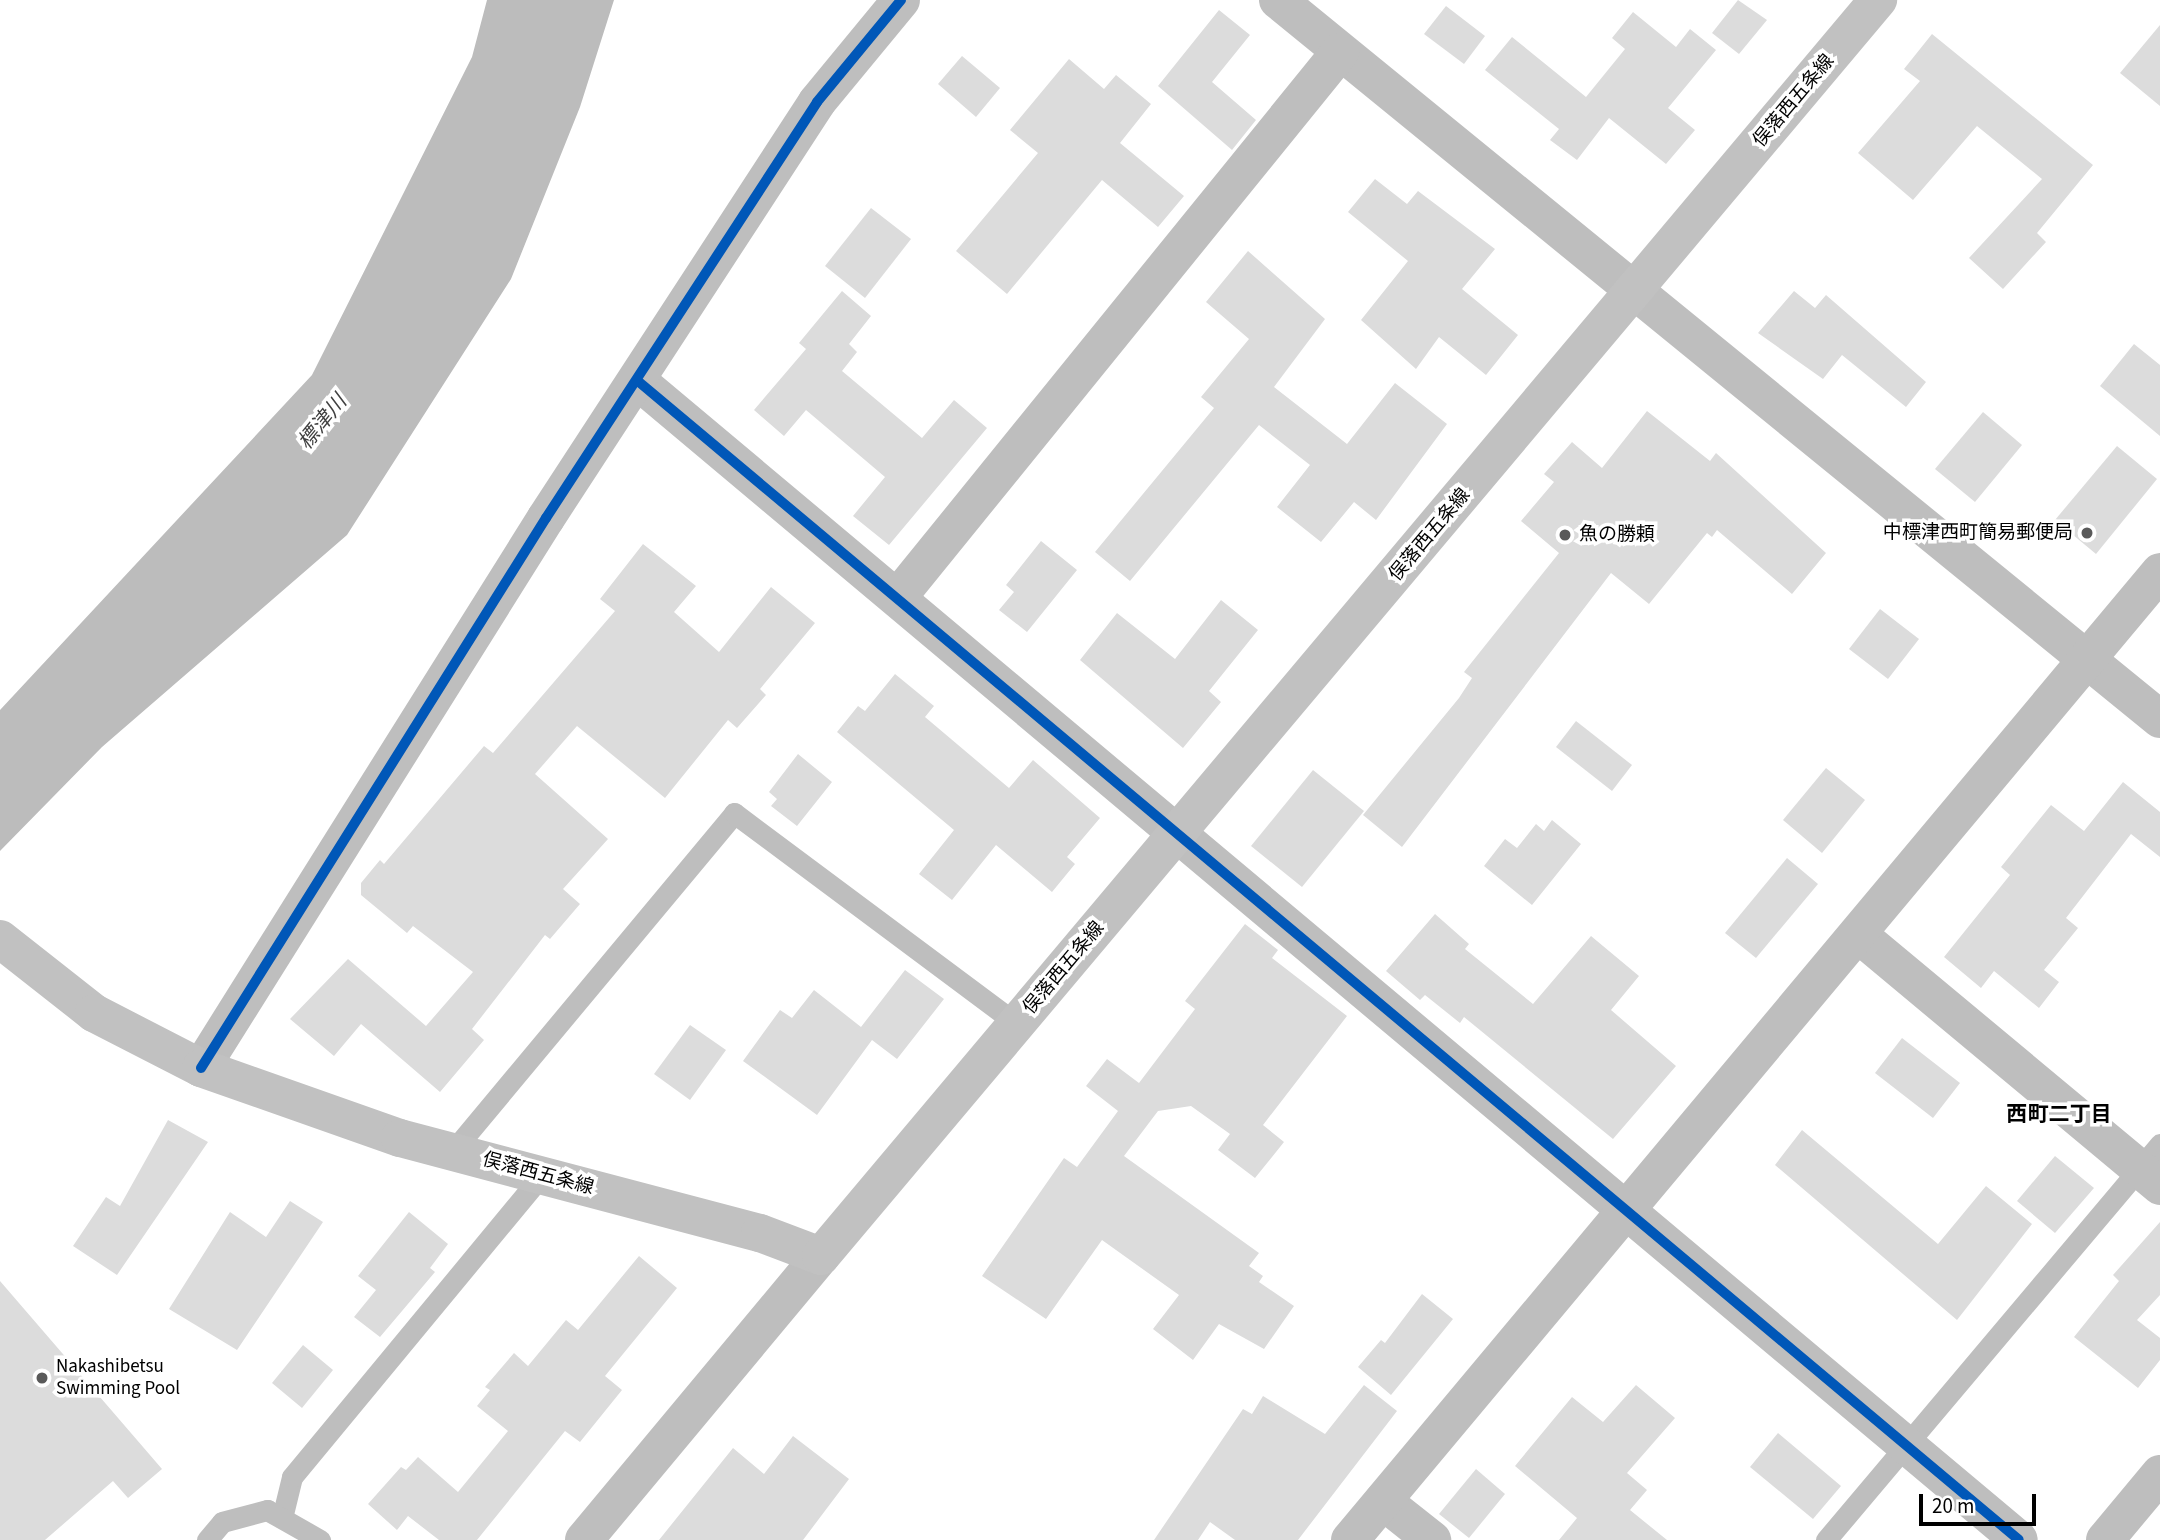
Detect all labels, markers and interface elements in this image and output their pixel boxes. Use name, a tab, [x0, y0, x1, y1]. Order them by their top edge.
street label: 俣落西五条線	[1749, 50, 1839, 152]
water label: 標津川	[292, 390, 352, 454]
street label: 俣落西五条線	[1385, 484, 1475, 586]
place label: 中標津西町簡易郵便局	[1883, 522, 2073, 544]
place label: 魚の勝頼	[1579, 524, 1655, 546]
marker: 中標津西町簡易郵便局	[2079, 525, 2095, 541]
marker: 魚の勝頼	[1557, 527, 1573, 543]
street label: 俣落西五条線	[1019, 917, 1109, 1019]
district label: 西町二丁目	[2007, 1101, 2111, 1127]
street label: 俣落西五条線	[480, 1148, 596, 1200]
place label: Nakashibetsu Swimming Pool	[56, 1356, 180, 1400]
marker: Nakashibetsu Swimming Pool	[34, 1370, 50, 1386]
scale bar	[1922, 1480, 2039, 1524]
text: 20 m	[1932, 1491, 1974, 1521]

